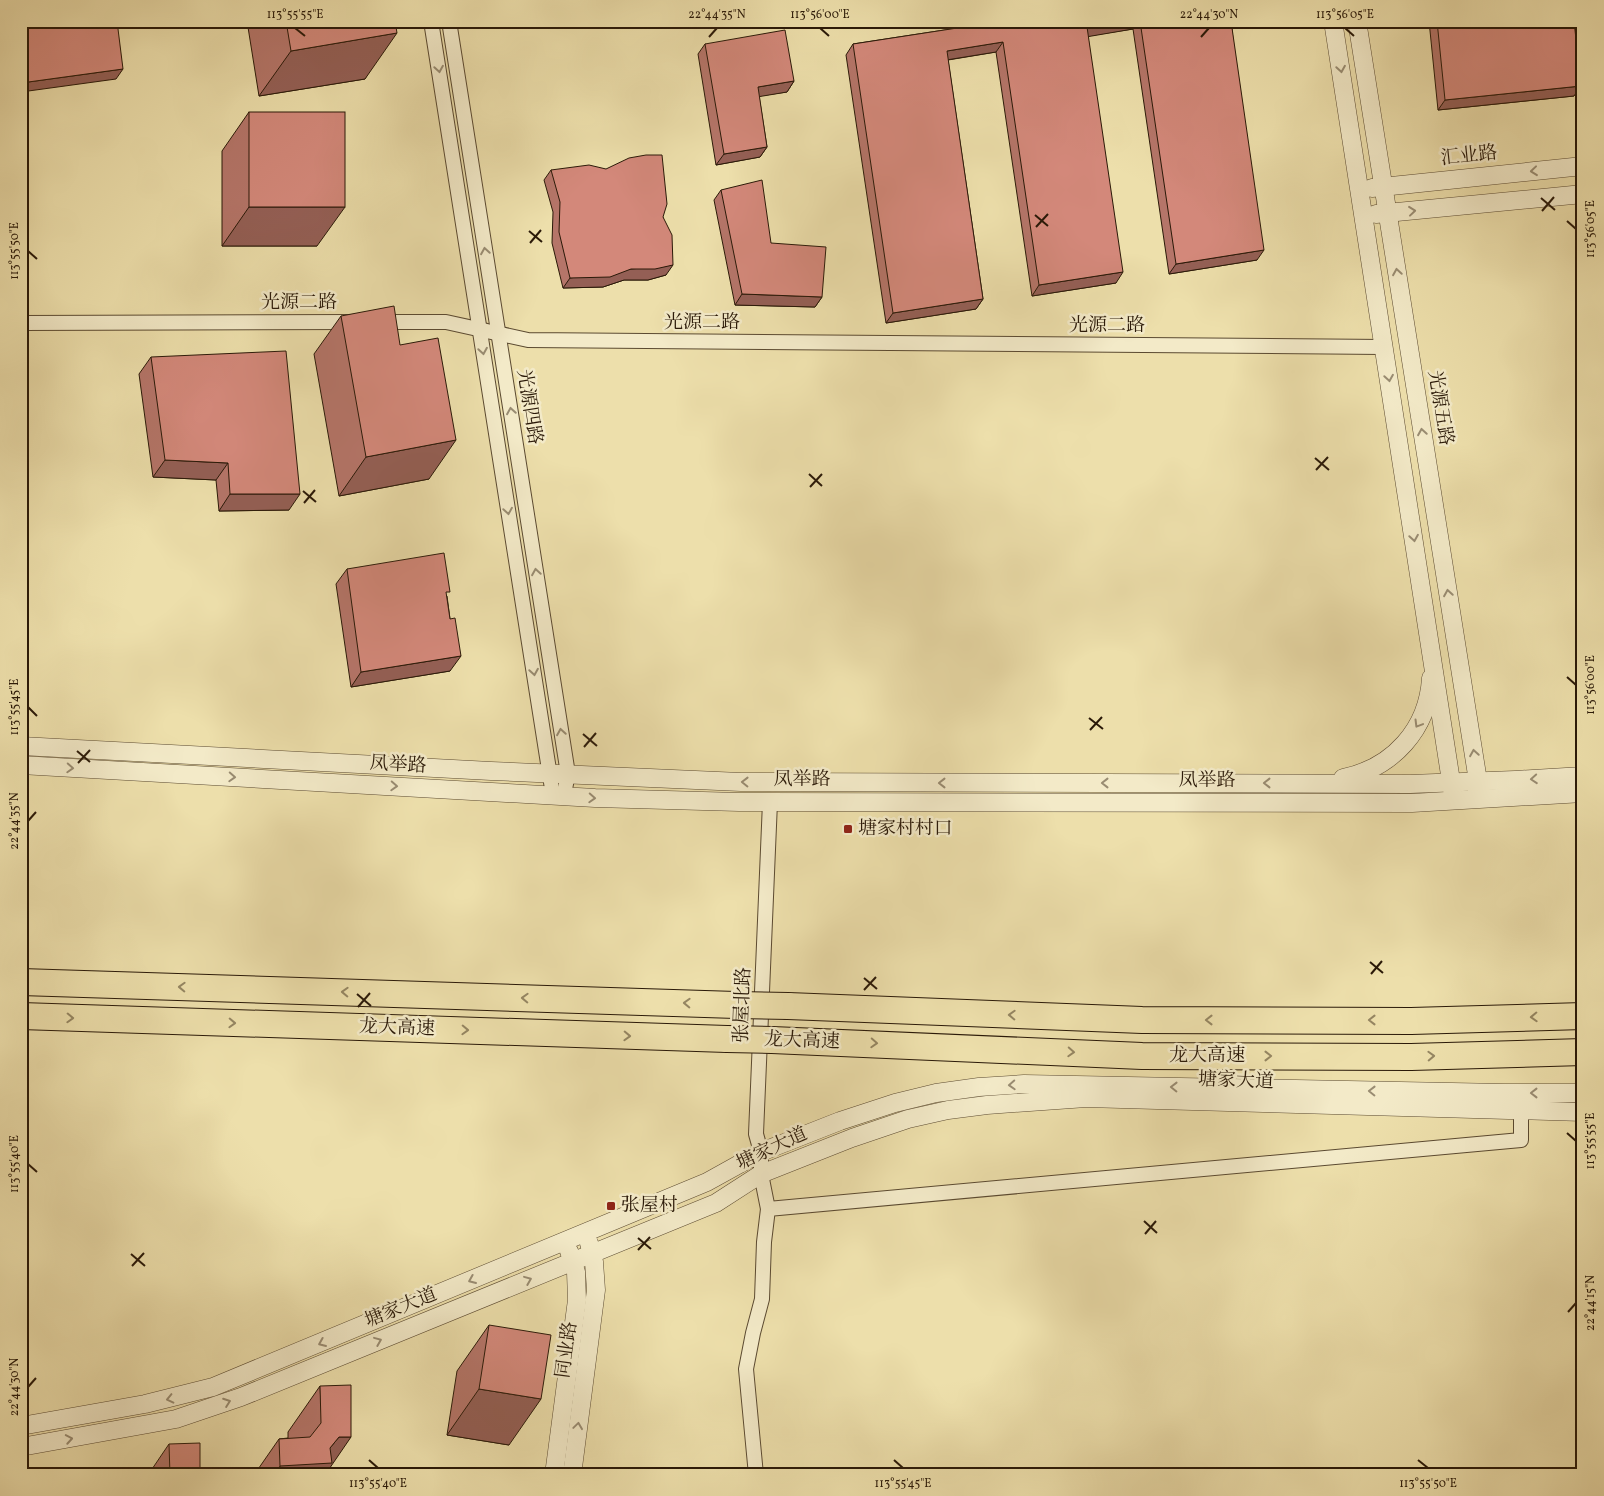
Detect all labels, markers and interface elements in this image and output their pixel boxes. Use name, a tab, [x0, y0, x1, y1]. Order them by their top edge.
text: 113°55'55"E	[267, 7, 323, 23]
text: 22°44'35"N	[688, 7, 746, 23]
text: 113°56'00"E	[790, 7, 850, 23]
text: 22°44'30"N	[1180, 7, 1238, 23]
text: 113°56'05"E	[1316, 7, 1374, 23]
one-way arrow	[433, 65, 443, 74]
one-way arrow	[1335, 65, 1345, 74]
street label: 汇业路	[1439, 140, 1499, 172]
one-way arrow	[1530, 165, 1538, 176]
text: 113°56'05"E	[1583, 200, 1599, 258]
one-way arrow	[1408, 206, 1416, 217]
text: 113°55'50"E	[7, 222, 23, 280]
one-way arrow	[481, 246, 491, 255]
one-way arrow	[1392, 267, 1403, 275]
street label: 光源二路	[261, 290, 337, 316]
street label: 光源二路	[664, 310, 740, 336]
street label: 光源二路	[1069, 313, 1145, 339]
one-way arrow	[477, 347, 488, 355]
street label: 光源四路	[510, 367, 548, 447]
street label: 光源五路	[1421, 368, 1459, 448]
one-way arrow	[1383, 373, 1393, 382]
one-way arrow	[506, 407, 516, 416]
one-way arrow	[1418, 428, 1428, 437]
one-way arrow	[503, 507, 513, 516]
one-way arrow	[1408, 534, 1418, 543]
one-way arrow	[531, 567, 542, 575]
one-way arrow	[1443, 588, 1454, 596]
text: 113°56'00"E	[1583, 655, 1599, 715]
one-way arrow	[528, 668, 538, 676]
text: 113°55'45"E	[7, 679, 23, 735]
one-way arrow	[1415, 718, 1425, 727]
one-way arrow	[557, 728, 567, 737]
one-way arrow	[1469, 749, 1479, 758]
street label: 凤举路	[369, 751, 427, 779]
one-way arrow	[66, 763, 74, 774]
street label: 凤举路	[773, 767, 831, 793]
street label: 凤举路	[1178, 768, 1236, 794]
one-way arrow	[228, 772, 236, 783]
one-way arrow	[1530, 773, 1538, 784]
one-way arrow	[740, 777, 748, 787]
one-way arrow	[938, 778, 946, 788]
one-way arrow	[1100, 778, 1108, 788]
one-way arrow	[1263, 778, 1270, 788]
one-way arrow	[391, 780, 399, 791]
text: 22°44'35"N	[7, 792, 23, 850]
one-way arrow	[588, 792, 596, 803]
place label: 塘家村村口	[858, 816, 953, 842]
marker: 塘家村村口	[842, 823, 854, 835]
street label: 张屋北路	[729, 967, 757, 1043]
one-way arrow	[178, 982, 186, 992]
one-way arrow	[341, 987, 349, 998]
one-way arrow	[520, 993, 528, 1003]
one-way arrow	[683, 998, 690, 1008]
one-way arrow	[1007, 1009, 1015, 1020]
one-way arrow	[1530, 1012, 1538, 1022]
one-way arrow	[66, 1013, 74, 1023]
street label: 龙大高速	[359, 1014, 435, 1042]
one-way arrow	[1205, 1015, 1212, 1025]
one-way arrow	[1367, 1015, 1375, 1026]
one-way arrow	[229, 1018, 237, 1028]
one-way arrow	[461, 1025, 469, 1036]
street label: 龙大高速	[764, 1027, 840, 1055]
one-way arrow	[623, 1030, 631, 1041]
one-way arrow	[870, 1038, 878, 1049]
street label: 龙大高速	[1169, 1043, 1245, 1069]
one-way arrow	[1067, 1047, 1075, 1058]
one-way arrow	[1265, 1051, 1273, 1061]
one-way arrow	[1428, 1051, 1435, 1061]
street label: 塘家大道	[1198, 1067, 1274, 1095]
one-way arrow	[1007, 1079, 1015, 1090]
one-way arrow	[1170, 1081, 1178, 1092]
one-way arrow	[1367, 1086, 1375, 1096]
one-way arrow	[1530, 1088, 1538, 1098]
text: 113°55'55"E	[1583, 1113, 1599, 1169]
street label: 塘家大道	[732, 1121, 812, 1177]
text: 113°55'40"E	[7, 1135, 23, 1193]
place label: 张屋村	[621, 1193, 678, 1219]
marker: 张屋村	[605, 1200, 617, 1212]
one-way arrow	[468, 1274, 477, 1284]
one-way arrow	[523, 1275, 532, 1286]
text: 22°44'15"N	[1583, 1275, 1599, 1331]
street label: 塘家大道	[361, 1282, 441, 1334]
street label: 同业路	[550, 1320, 584, 1380]
one-way arrow	[318, 1336, 327, 1347]
one-way arrow	[373, 1337, 382, 1347]
text: 22°44'30"N	[7, 1358, 23, 1416]
one-way arrow	[165, 1393, 174, 1404]
one-way arrow	[222, 1398, 231, 1408]
one-way arrow	[572, 1422, 583, 1430]
one-way arrow	[65, 1434, 74, 1444]
text: 113°55'40"E	[349, 1476, 407, 1492]
text: 113°55'45"E	[875, 1476, 931, 1492]
text: 113°55'50"E	[1399, 1476, 1457, 1492]

